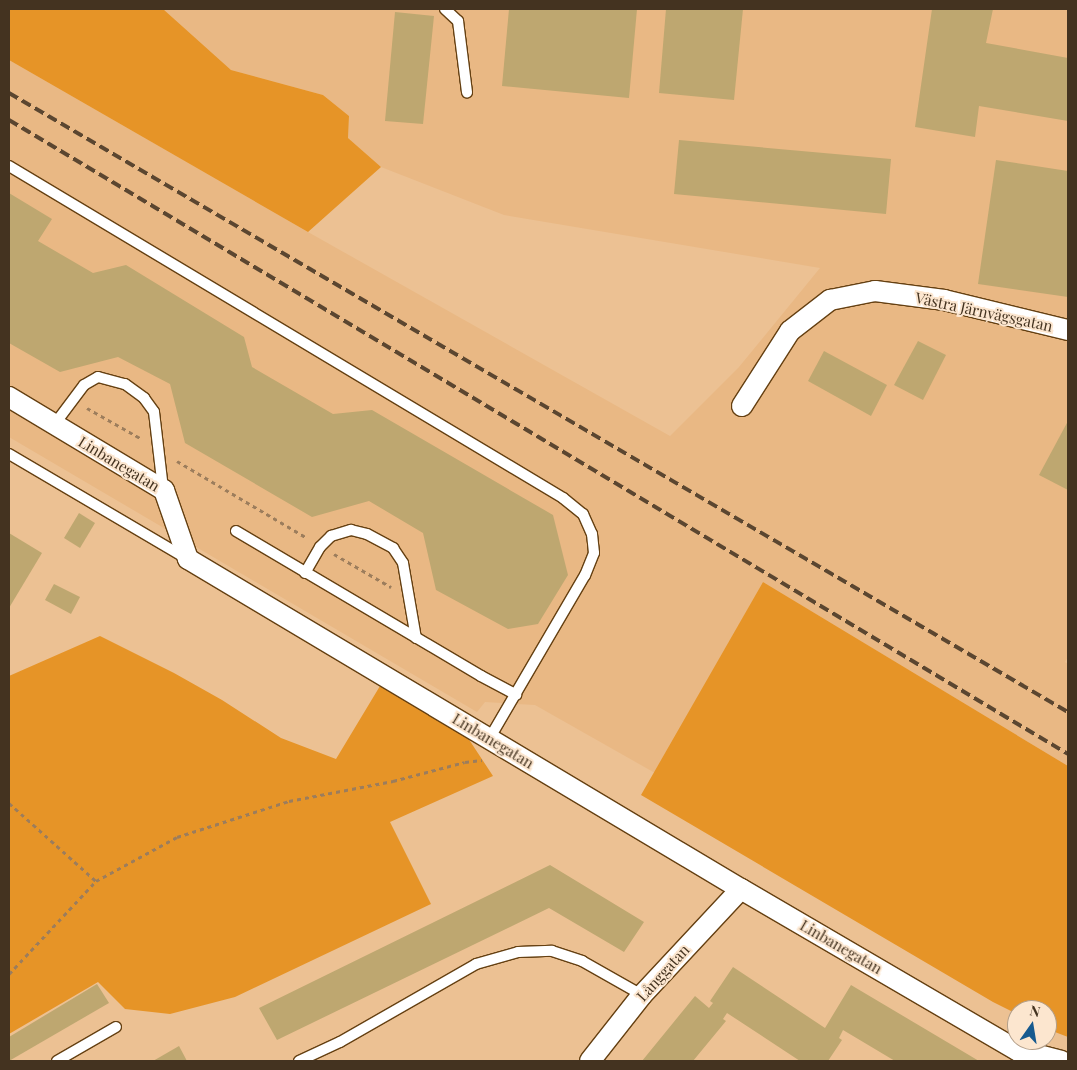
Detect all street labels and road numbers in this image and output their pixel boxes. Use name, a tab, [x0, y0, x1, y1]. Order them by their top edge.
street label: Västra Järnvägsgatan	[914, 289, 1054, 335]
street label: Linbanegatan	[75, 433, 163, 495]
street label: Linbanegatan	[449, 710, 537, 772]
street label: Linbanegatan	[797, 916, 885, 978]
street label: Långgatan	[633, 941, 693, 1005]

